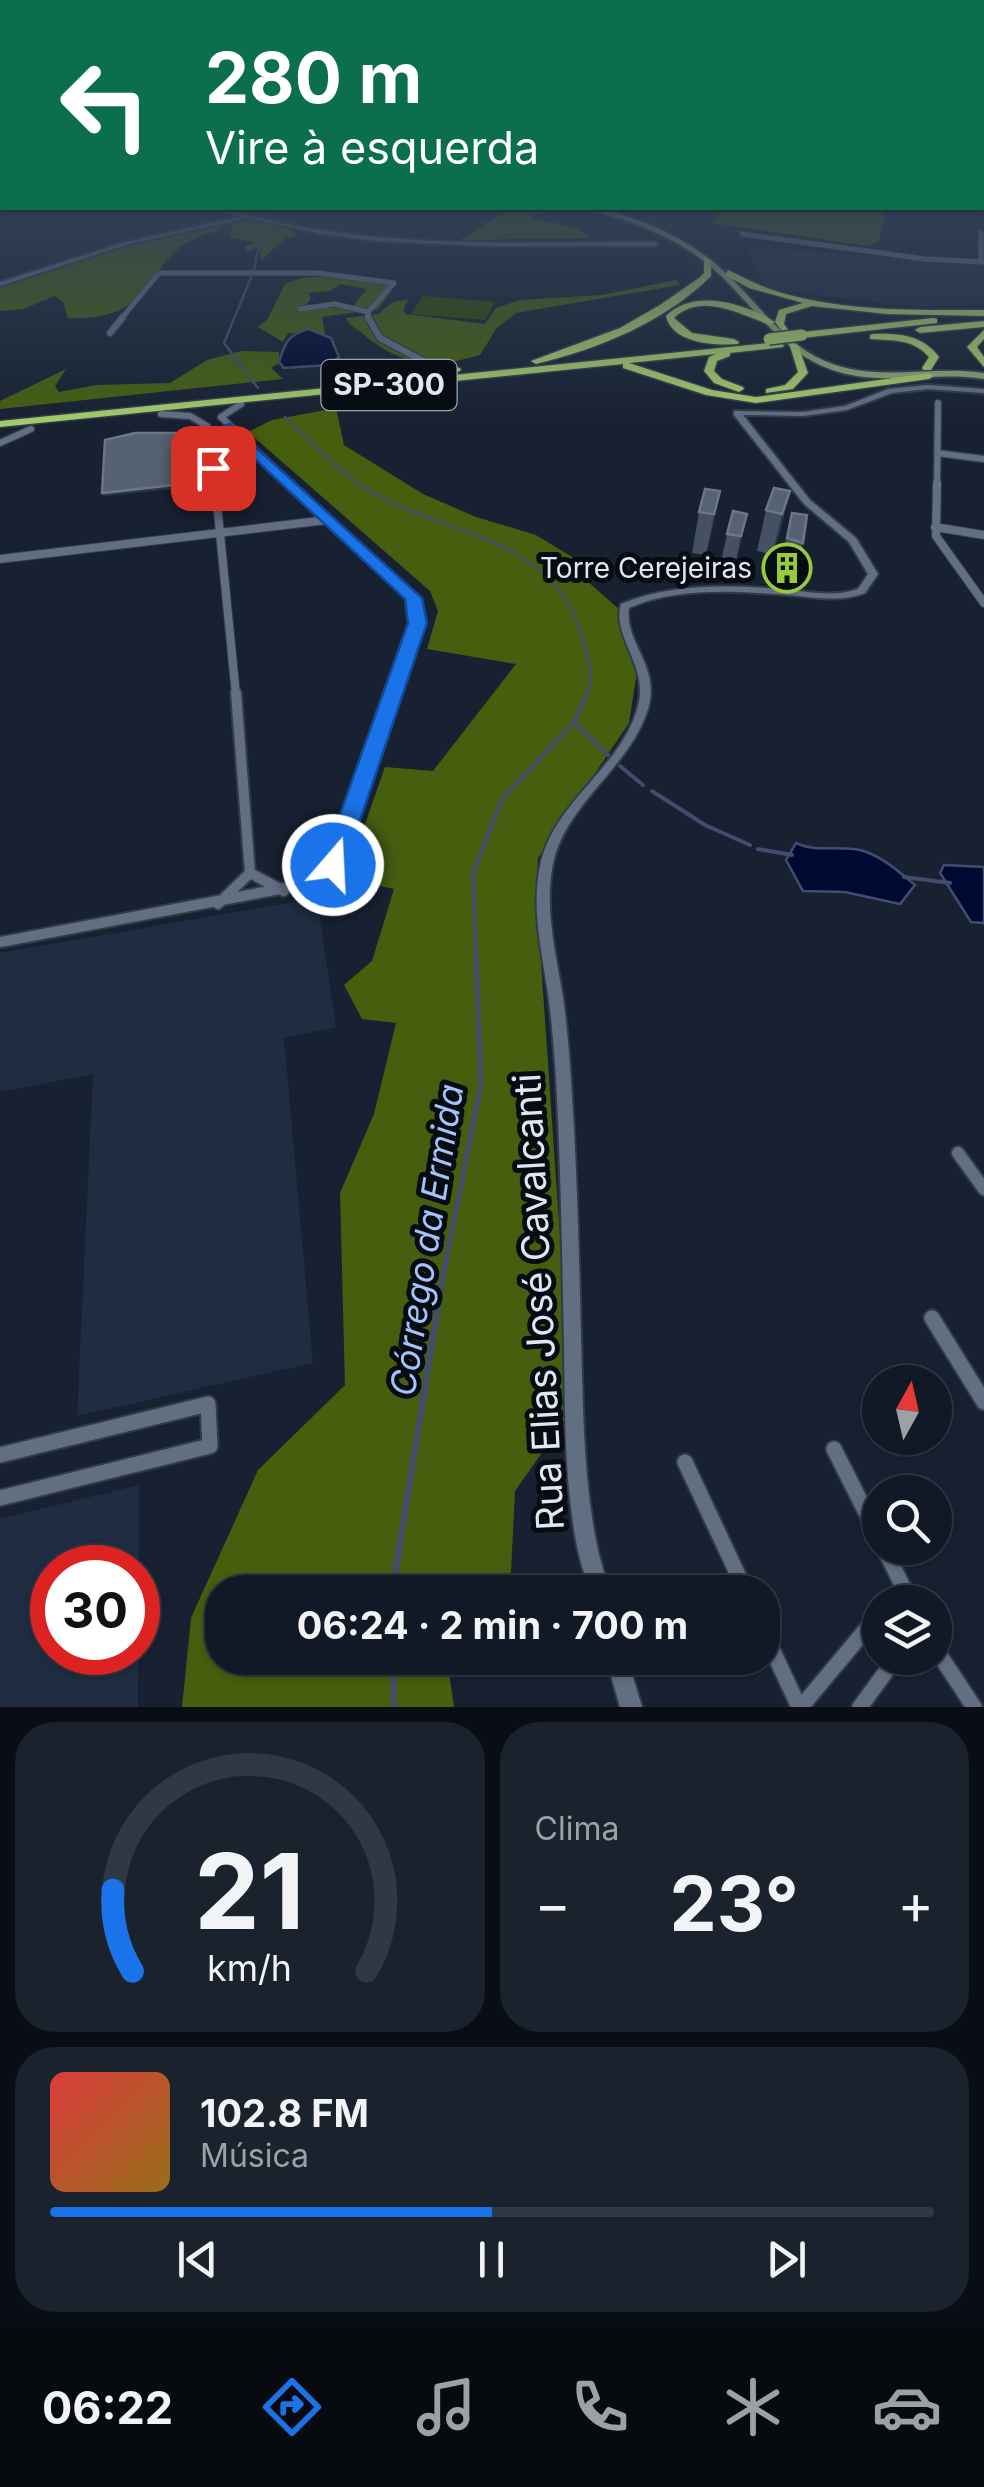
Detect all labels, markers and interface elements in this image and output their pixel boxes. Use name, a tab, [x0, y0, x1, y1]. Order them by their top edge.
text: 280 m	[205, 35, 422, 120]
icon: left	[40, 40, 170, 170]
text: Vire à esquerda	[205, 120, 539, 175]
road number: SP-300	[322, 360, 456, 410]
pin	[171, 426, 256, 511]
icon: arrive	[186, 441, 241, 496]
building icon: Torre Cerejeiras	[761, 542, 813, 594]
place label: Torre Cerejeiras	[540, 551, 752, 585]
position arrow	[281, 813, 385, 917]
street label: Rua Elias José Cavalcanti	[503, 1072, 573, 1532]
water label: Córrego da Ermida	[381, 1081, 471, 1399]
north arrow	[862, 1365, 952, 1455]
map controls	[862, 1365, 952, 1675]
button: search	[862, 1475, 952, 1565]
speed limit sign: 30	[30, 1545, 160, 1675]
button: layers	[862, 1585, 952, 1675]
text: 06:24 · 2 min · 700 m	[297, 1602, 688, 1648]
text: Clima	[535, 1809, 619, 1848]
text: 21	[195, 1828, 305, 1954]
text: 23°	[669, 1858, 799, 1949]
text: −	[535, 1871, 571, 1937]
text: +	[898, 1871, 934, 1937]
text: km/h	[207, 1946, 292, 1990]
text: 102.8 FM	[200, 2090, 369, 2136]
text: Música	[200, 2136, 309, 2175]
icon: previous	[170, 2232, 225, 2287]
icon: pause	[464, 2232, 519, 2287]
icon: next	[759, 2232, 814, 2287]
icon: directions	[257, 2372, 327, 2442]
icon: music	[411, 2372, 481, 2442]
icon: phone	[565, 2372, 635, 2442]
icon: climate	[718, 2372, 788, 2442]
icon: car	[872, 2372, 942, 2442]
text: 06:22	[42, 2380, 173, 2435]

